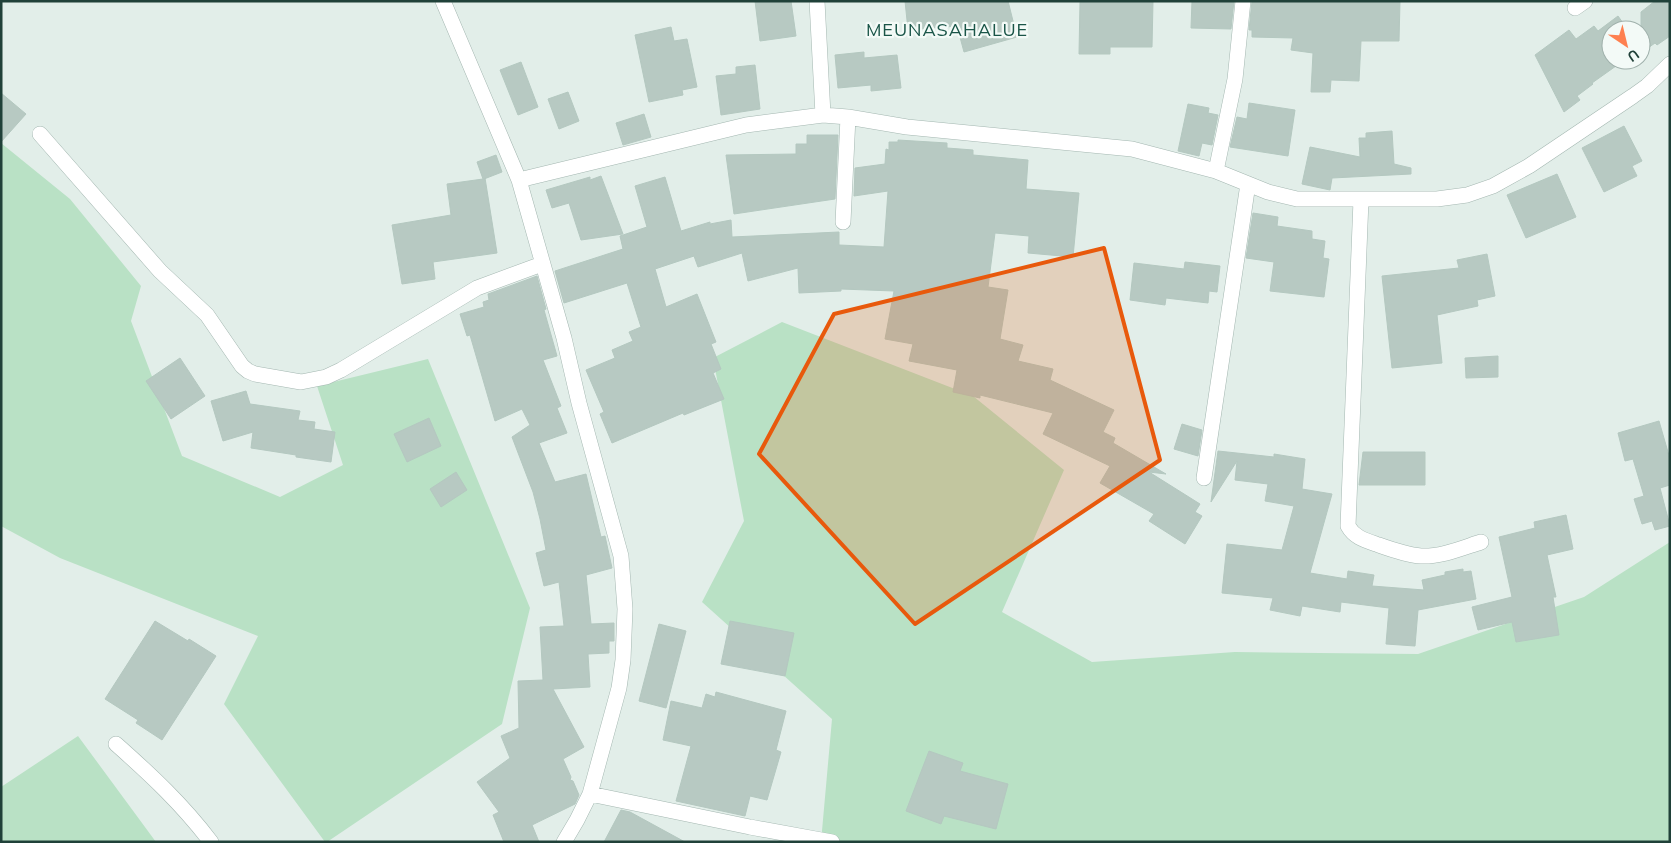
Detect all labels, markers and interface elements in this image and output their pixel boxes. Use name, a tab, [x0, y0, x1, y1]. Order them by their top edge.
district label: MEUNASAHALUE	[866, 18, 1028, 41]
north arrow	[1601, 20, 1651, 70]
text: U	[1624, 45, 1643, 66]

